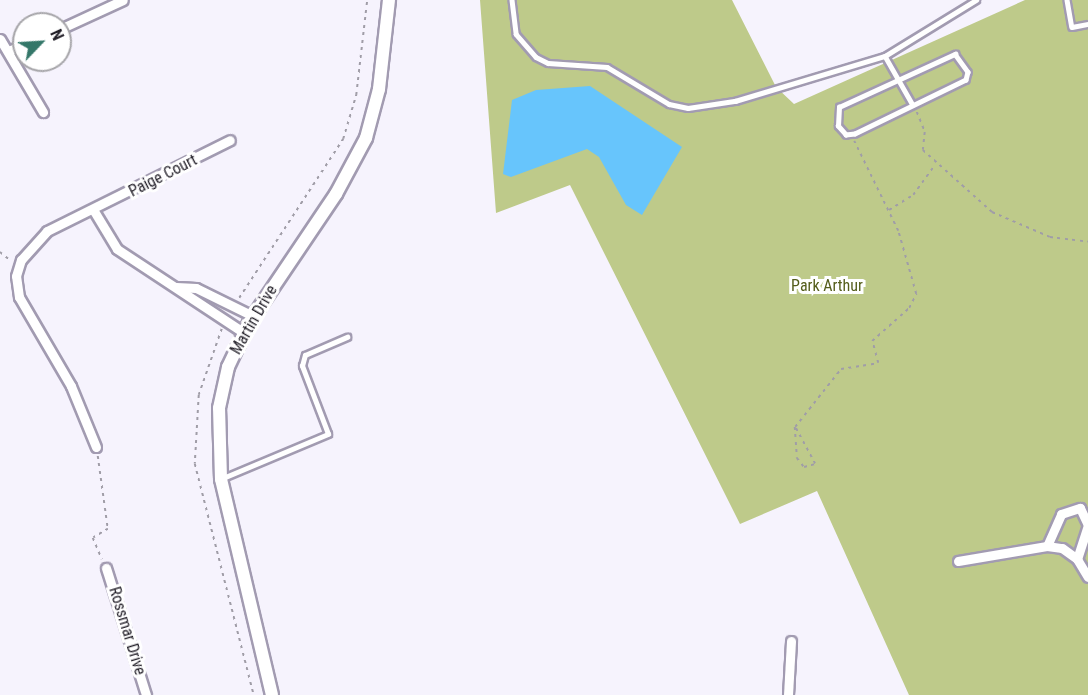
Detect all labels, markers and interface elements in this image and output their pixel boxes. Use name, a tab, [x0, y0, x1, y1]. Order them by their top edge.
north arrow	[12, 12, 72, 72]
text: N	[46, 27, 68, 43]
street label: Paige Court	[126, 151, 200, 201]
park label: Park Arthur	[791, 276, 863, 296]
street label: Martin Drive	[226, 282, 282, 358]
street label: Rossmar Drive	[104, 585, 150, 677]

